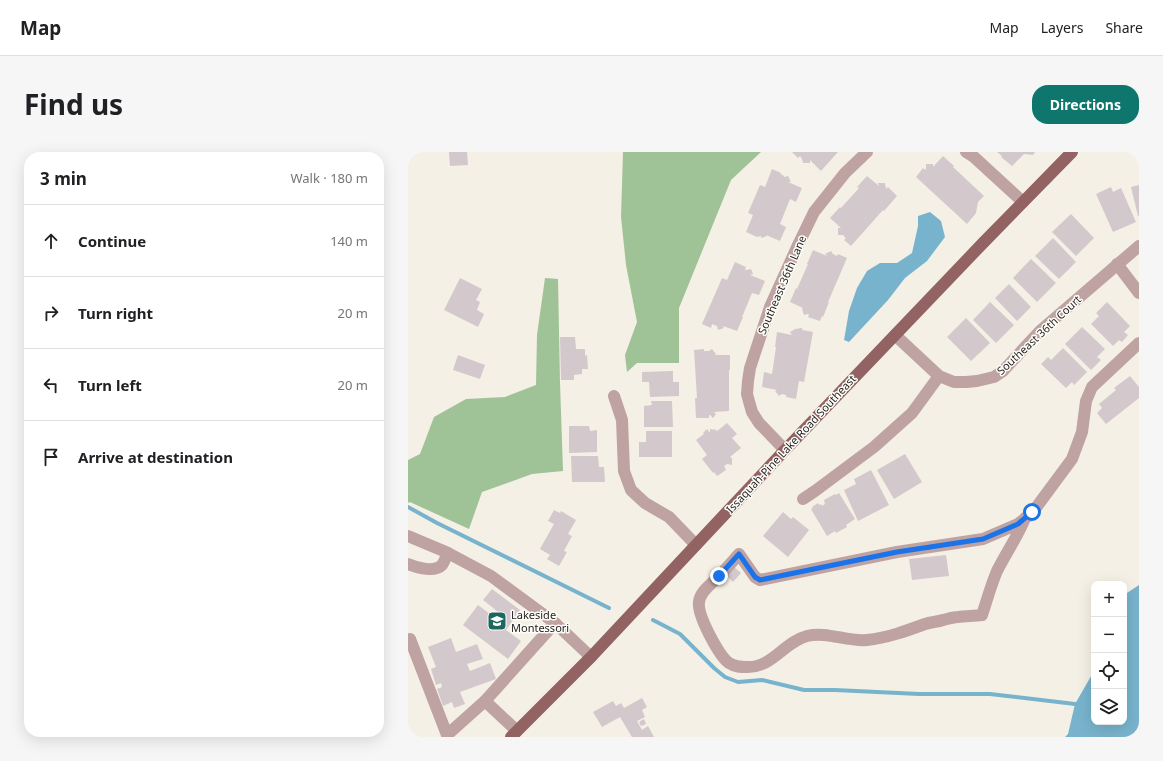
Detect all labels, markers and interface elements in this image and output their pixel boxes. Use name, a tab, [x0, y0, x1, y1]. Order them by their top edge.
text: Map	[20, 15, 61, 41]
text: Map	[990, 18, 1019, 37]
text: Layers	[1041, 18, 1083, 37]
text: Share	[1105, 18, 1143, 37]
text: Find us	[24, 85, 123, 123]
button: Directions	[1032, 85, 1139, 124]
text: 3 min	[40, 167, 87, 190]
text: Walk · 180 m	[290, 169, 368, 187]
icon: ahead	[40, 230, 62, 252]
text: Continue	[78, 231, 146, 251]
text: 140 m	[330, 232, 368, 250]
street label: Southeast 36th Lane	[754, 233, 809, 336]
street label: Southeast 36th Court	[993, 292, 1084, 378]
icon: right	[40, 302, 62, 324]
text: Turn right	[78, 303, 153, 323]
text: 20 m	[338, 304, 368, 322]
street label: Issaquah-Pine Lake Road Southeast	[722, 371, 859, 516]
icon: left	[40, 374, 62, 396]
text: Turn left	[78, 375, 142, 395]
text: 20 m	[338, 376, 368, 394]
icon: arrive	[40, 446, 62, 468]
text: Arrive at destination	[78, 447, 233, 467]
route start	[1023, 503, 1041, 521]
route end	[710, 567, 728, 585]
map controls	[1091, 581, 1127, 725]
button: +	[1091, 581, 1127, 617]
place label: Lakeside Montessori	[511, 607, 569, 635]
school or university icon: Lakeside Montessori	[486, 610, 508, 632]
button: −	[1091, 617, 1127, 653]
button: locate	[1091, 653, 1127, 689]
button: layers	[1091, 689, 1127, 725]

